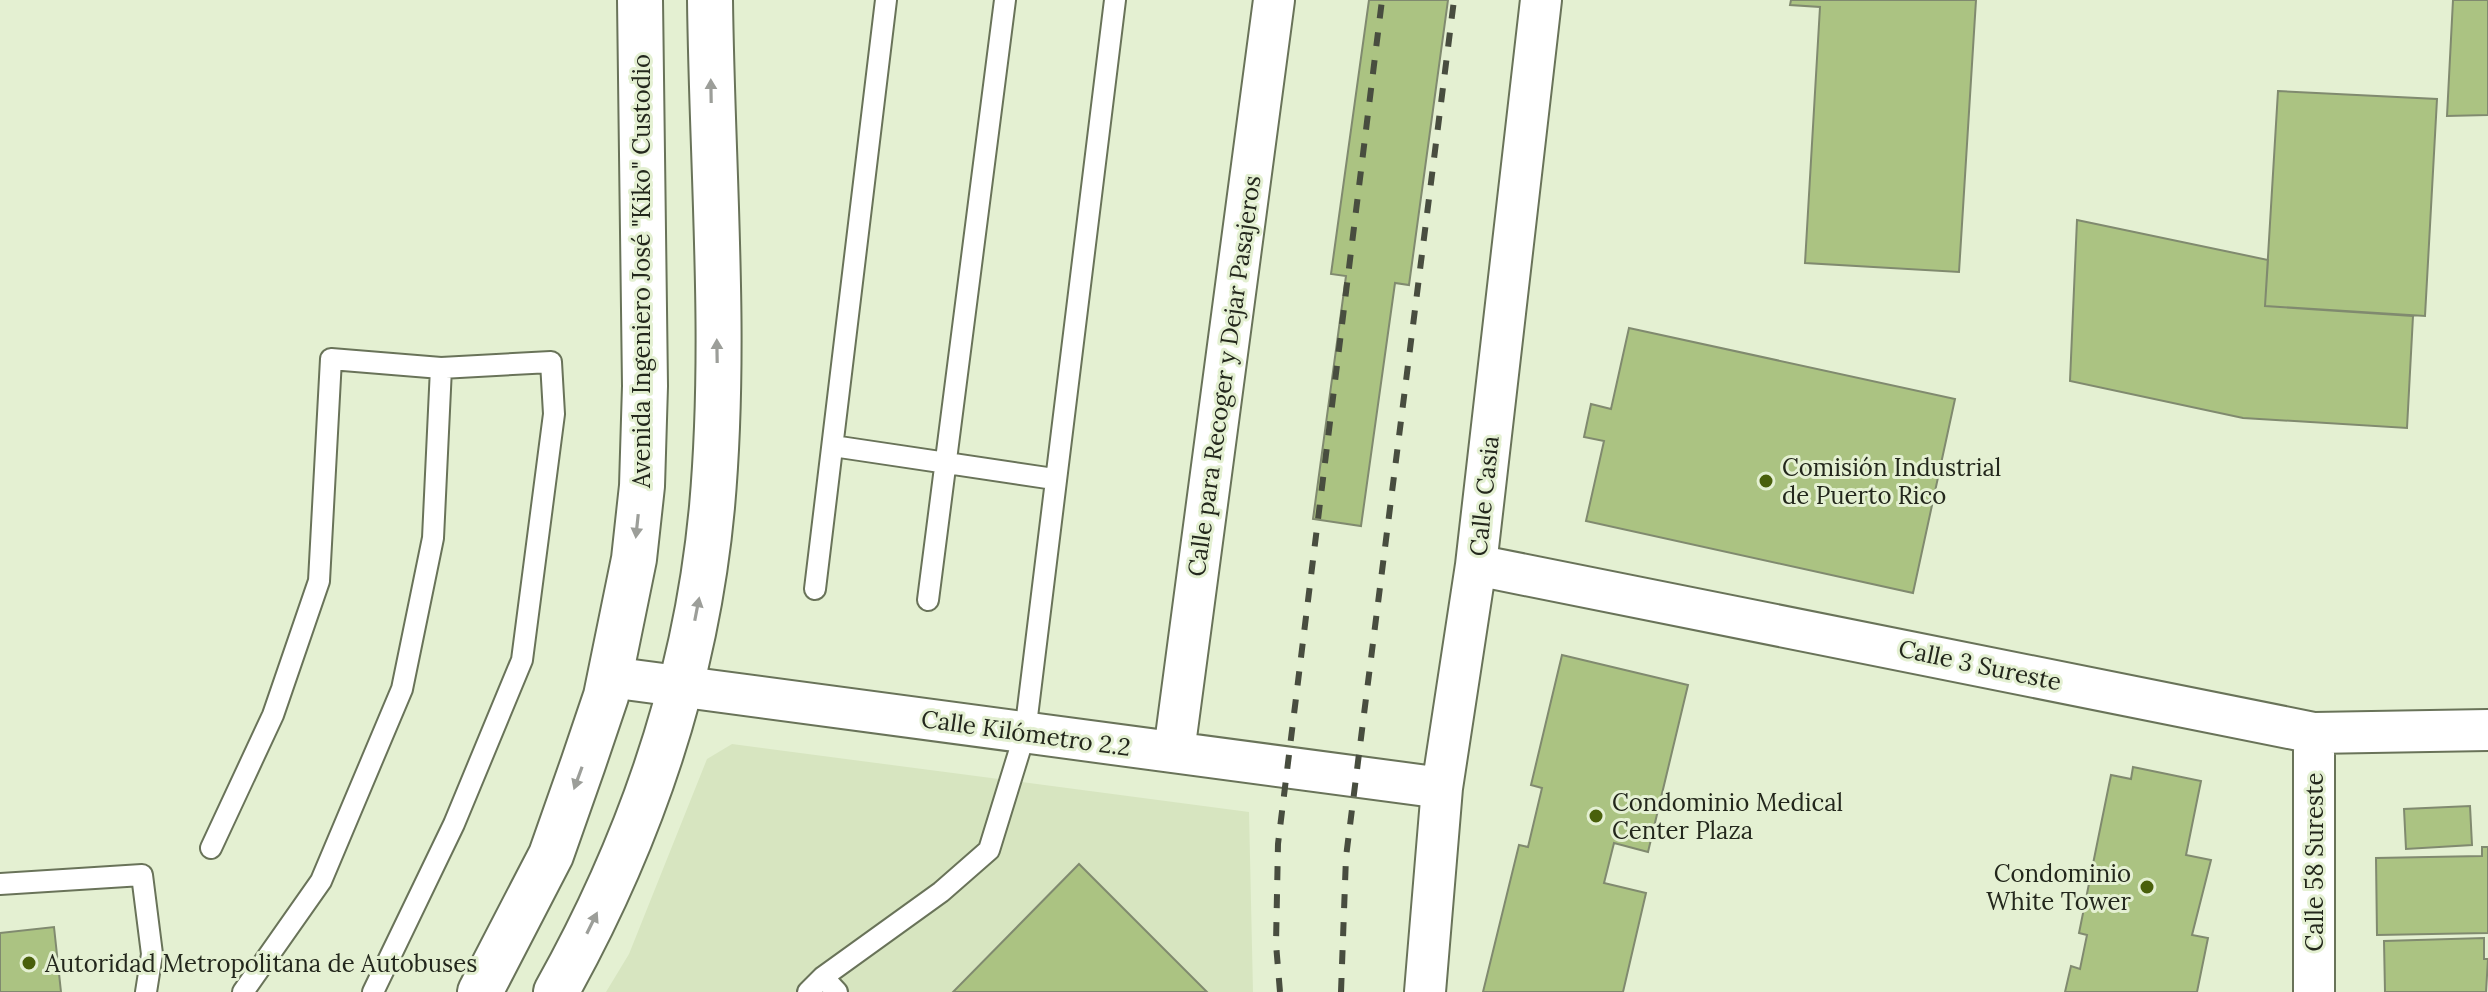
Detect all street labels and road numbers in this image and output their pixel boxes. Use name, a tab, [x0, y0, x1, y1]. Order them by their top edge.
street label: Avenida Ingeniero José "Kiko" Custodio	[626, 54, 657, 489]
street label: Calle para Recoger y Dejar Pasajeros	[1180, 173, 1268, 579]
street label: Calle Casia	[1462, 434, 1506, 558]
street label: Calle 3 Sureste	[1896, 633, 2064, 697]
street label: Calle Kilómetro 2.2	[919, 703, 1133, 763]
street label: Calle 58 Sureste	[2299, 773, 2330, 951]

